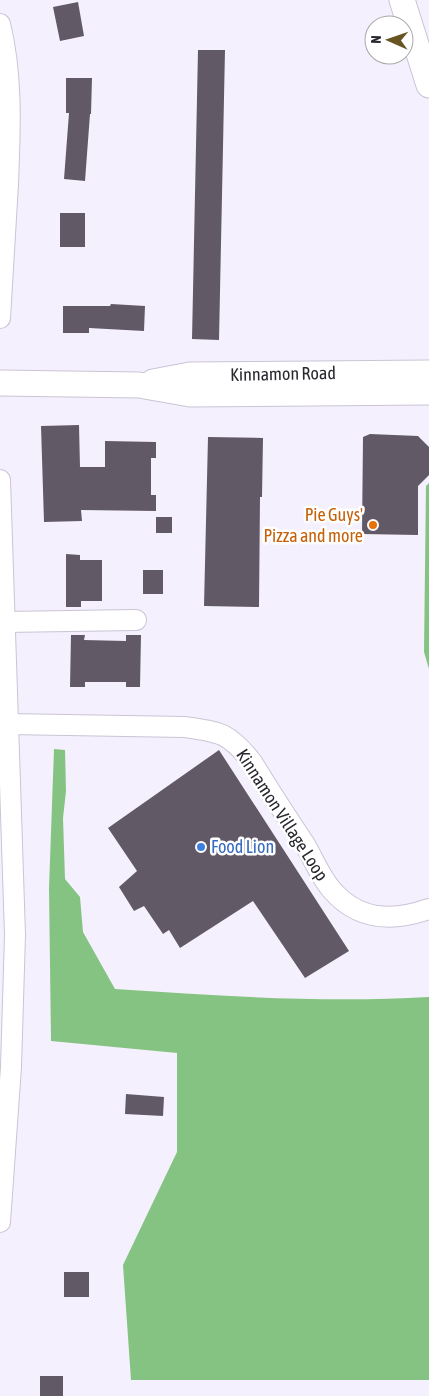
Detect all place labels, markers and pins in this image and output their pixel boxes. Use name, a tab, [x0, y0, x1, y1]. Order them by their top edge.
place label: Pie Guys' Pizza and more	[264, 504, 363, 546]
marker: Pie Guys' Pizza and more	[367, 519, 379, 531]
place label: Food Lion	[211, 836, 274, 857]
marker: Food Lion	[195, 841, 207, 853]

